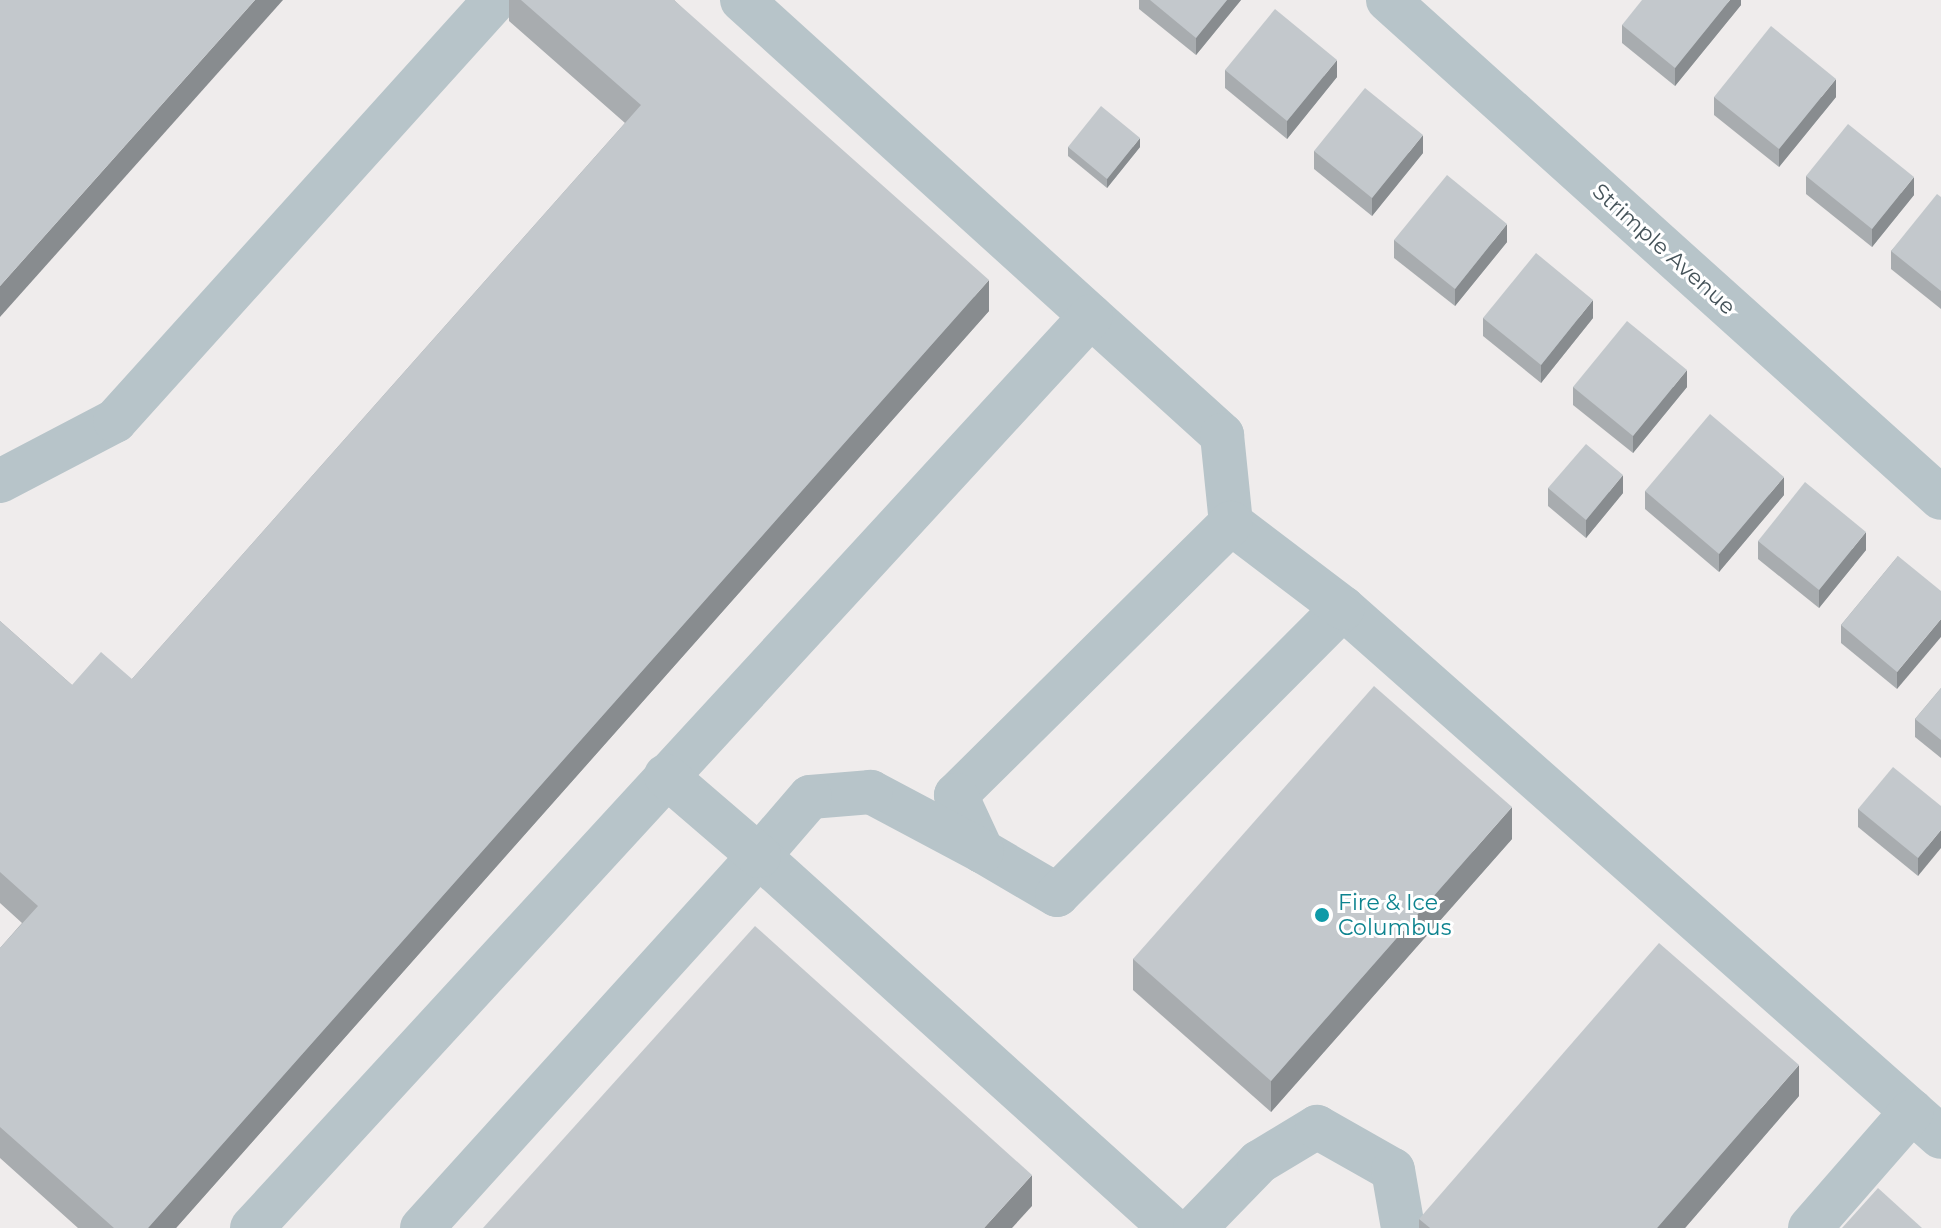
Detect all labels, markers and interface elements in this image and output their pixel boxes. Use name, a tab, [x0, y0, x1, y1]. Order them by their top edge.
street label: Strimple Avenue	[1587, 178, 1741, 320]
place label: Fire & Ice Columbus	[1338, 889, 1451, 940]
marker: Fire & Ice Columbus	[1313, 906, 1331, 924]

